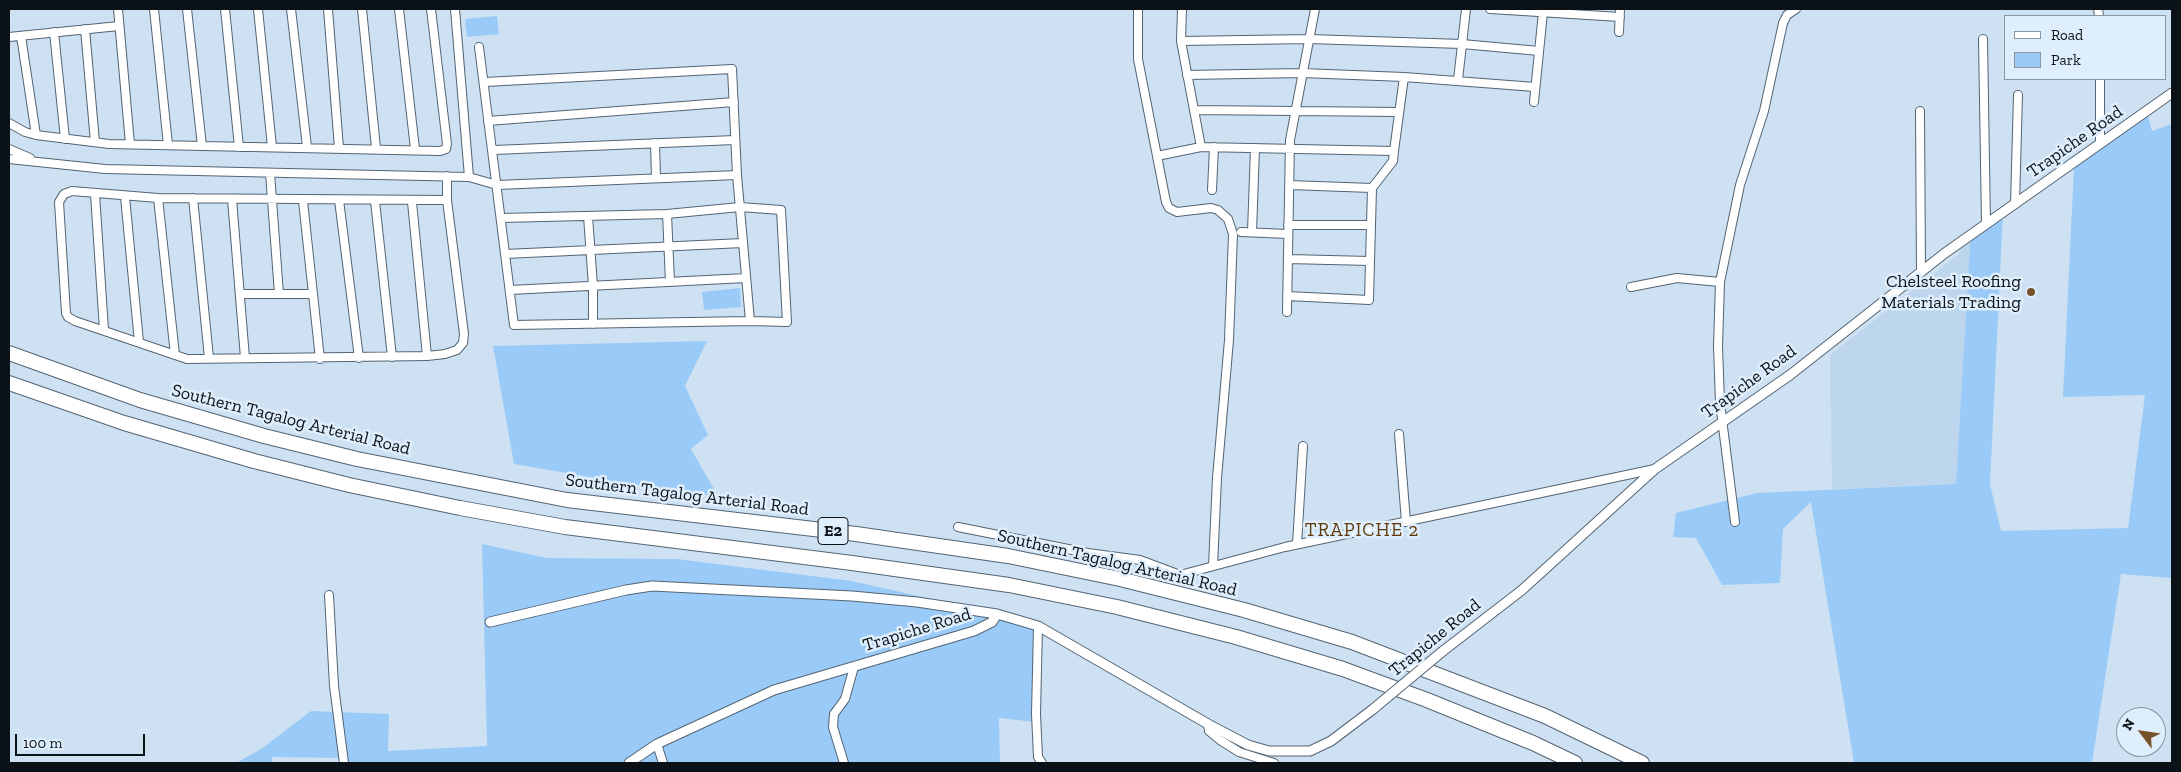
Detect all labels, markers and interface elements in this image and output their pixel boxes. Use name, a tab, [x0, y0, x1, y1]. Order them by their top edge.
legend	[2004, 15, 2166, 80]
text: Road	[2051, 26, 2083, 44]
text: Park	[2051, 51, 2081, 69]
street label: Trapiche Road	[2023, 101, 2127, 183]
place label: Chelsteel Roofing Materials Trading	[1881, 271, 2021, 314]
marker: Chelsteel Roofing Materials Trading	[2025, 286, 2037, 298]
street label: Trapiche Road	[1697, 340, 1801, 424]
street label: Southern Tagalog Arterial Road	[169, 380, 413, 460]
street label: Southern Tagalog Arterial Road	[564, 469, 810, 521]
road number: E2	[818, 518, 848, 544]
district label: TRAPICHE 2	[1304, 520, 1420, 542]
street label: Southern Tagalog Arterial Road	[995, 525, 1239, 601]
street label: Trapiche Road	[1385, 594, 1485, 682]
street label: Trapiche Road	[860, 603, 974, 657]
north arrow	[2116, 707, 2166, 757]
text: N	[2119, 716, 2139, 733]
scale bar	[18, 724, 148, 756]
text: 100 m	[23, 734, 62, 752]

